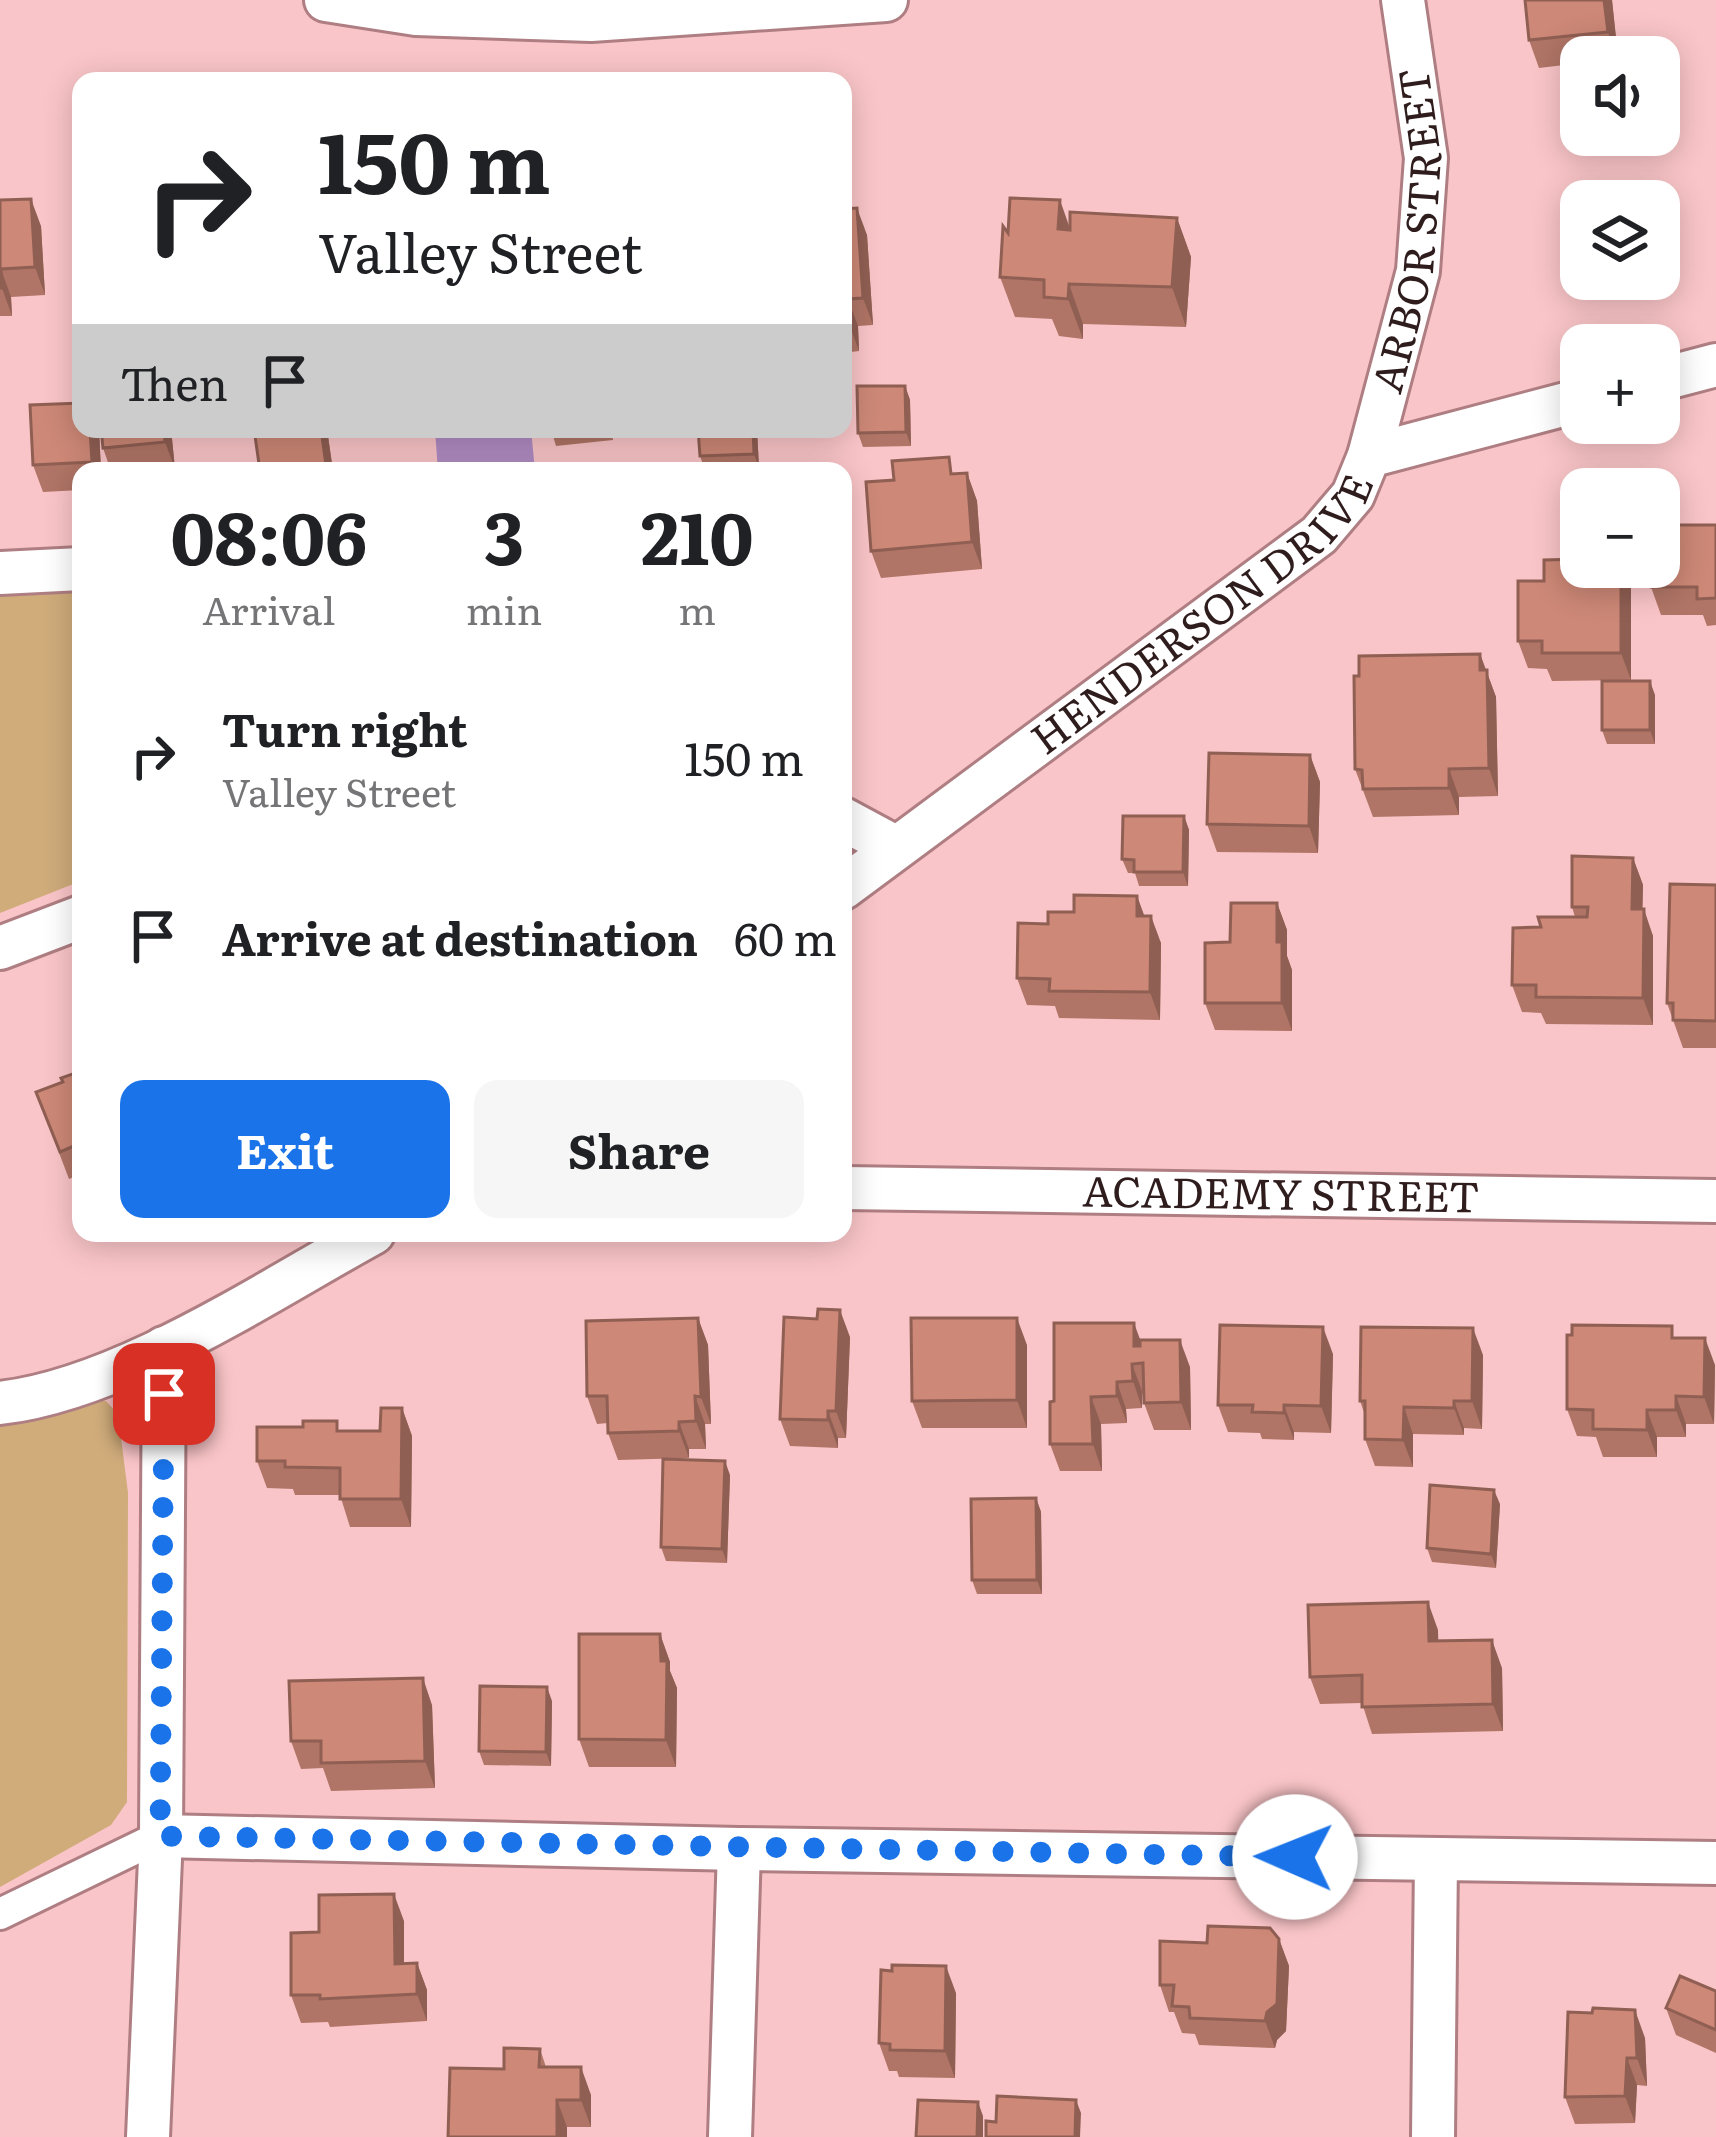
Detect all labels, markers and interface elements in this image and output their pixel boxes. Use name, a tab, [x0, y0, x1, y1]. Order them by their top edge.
map controls	[1560, 36, 1680, 588]
button: sound	[1560, 36, 1680, 156]
street label: ARBOR STREET	[1353, 64, 1454, 399]
text: 150 m	[318, 95, 551, 220]
icon: right	[120, 120, 276, 276]
button: layers	[1560, 180, 1680, 300]
text: Valley Street	[318, 209, 643, 290]
button: +	[1560, 324, 1680, 444]
text: Then	[120, 348, 228, 415]
icon: arrive	[252, 348, 318, 414]
street label: HENDERSON DRIVE	[1016, 464, 1386, 767]
button: −	[1560, 468, 1680, 588]
text: 08:06	[170, 480, 367, 587]
text: 3	[484, 480, 524, 587]
text: 210	[641, 480, 754, 587]
text: Arrival	[202, 579, 335, 637]
text: min	[466, 579, 542, 637]
text: m	[678, 579, 716, 637]
text: Turn right	[222, 694, 468, 761]
icon: right	[120, 723, 186, 789]
text: 150 m	[684, 723, 804, 790]
text: Valley Street	[222, 761, 456, 819]
icon: arrive	[120, 903, 186, 969]
text: Arrive at destination	[222, 903, 698, 970]
text: 60 m	[734, 903, 837, 970]
button: Exit	[120, 1080, 450, 1218]
button: Share	[474, 1080, 804, 1218]
street label: ACADEMY STREET	[1082, 1158, 1480, 1225]
pin	[113, 1343, 215, 1445]
icon: arrive	[131, 1361, 197, 1427]
position arrow	[1232, 1794, 1358, 1920]

